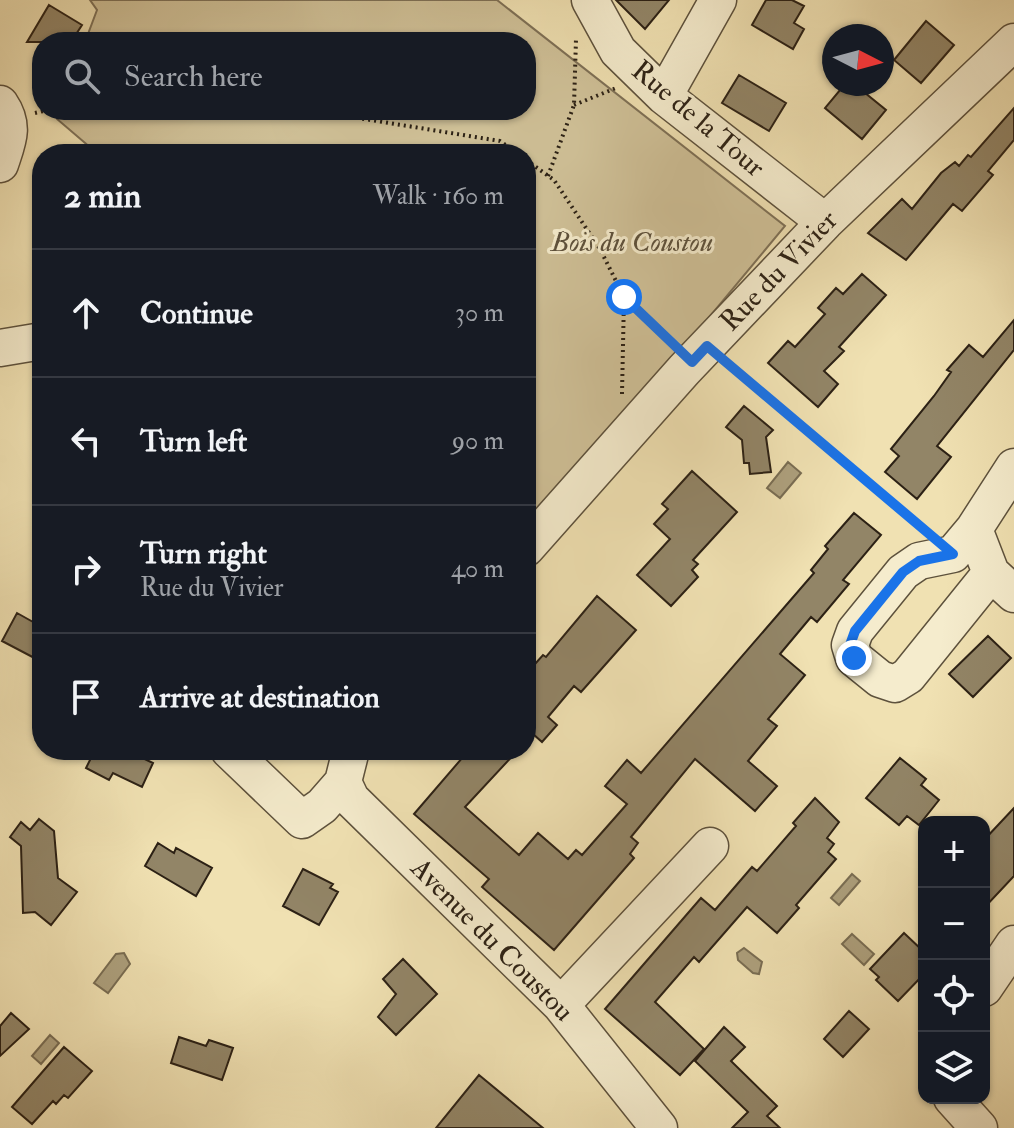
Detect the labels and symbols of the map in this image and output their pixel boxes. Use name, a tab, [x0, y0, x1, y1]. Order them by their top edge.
north arrow	[822, 24, 894, 96]
street label: Rue de la Tour	[624, 53, 772, 185]
street label: Rue du Vivier	[713, 203, 846, 339]
park label: Bois du Coustou	[549, 225, 713, 260]
route start	[606, 279, 642, 315]
route end	[836, 640, 872, 676]
street label: Avenue du Coustou	[402, 850, 581, 1029]

